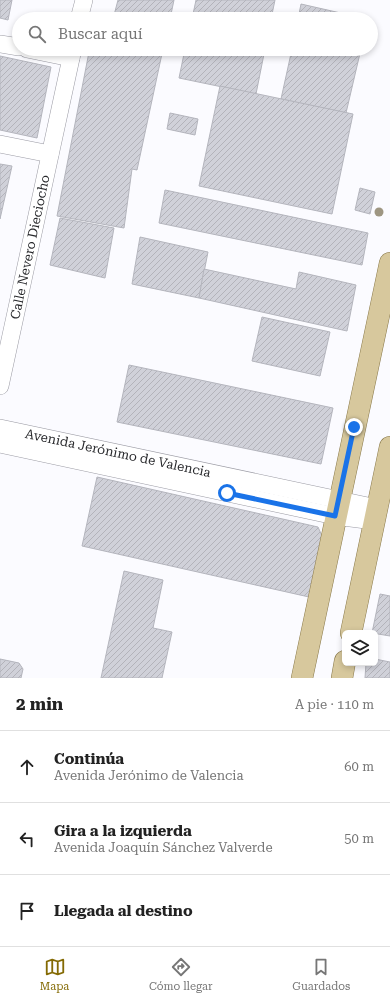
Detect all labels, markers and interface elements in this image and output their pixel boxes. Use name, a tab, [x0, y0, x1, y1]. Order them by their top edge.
search box	[12, 12, 378, 56]
icon: search	[26, 23, 48, 45]
text: Buscar aquí	[58, 25, 142, 43]
street label: Calle Nevero Dieciocho	[7, 173, 53, 321]
route end	[345, 418, 363, 436]
street label: Avenida Jerónimo de Valencia	[24, 426, 212, 480]
route start	[218, 484, 236, 502]
map controls	[342, 630, 378, 666]
button: layers	[342, 630, 378, 666]
text: 2 min	[16, 694, 63, 714]
text: A pie · 110 m	[295, 697, 374, 712]
text: Continúa	[54, 750, 124, 768]
icon: ahead	[16, 756, 38, 778]
text: 60 m	[344, 759, 374, 774]
text: Avenida Jerónimo de Valencia	[54, 768, 244, 783]
text: Gira a la izquierda	[54, 822, 192, 840]
icon: left	[16, 828, 38, 850]
text: 50 m	[344, 831, 374, 846]
text: Avenida Joaquín Sánchez Valverde	[54, 840, 273, 855]
icon: arrive	[16, 900, 38, 922]
text: Llegada al destino	[54, 902, 193, 920]
tab: Mapa	[40, 956, 69, 993]
tab: Cómo llegar	[149, 956, 213, 993]
tab: Guardados	[292, 956, 350, 993]

